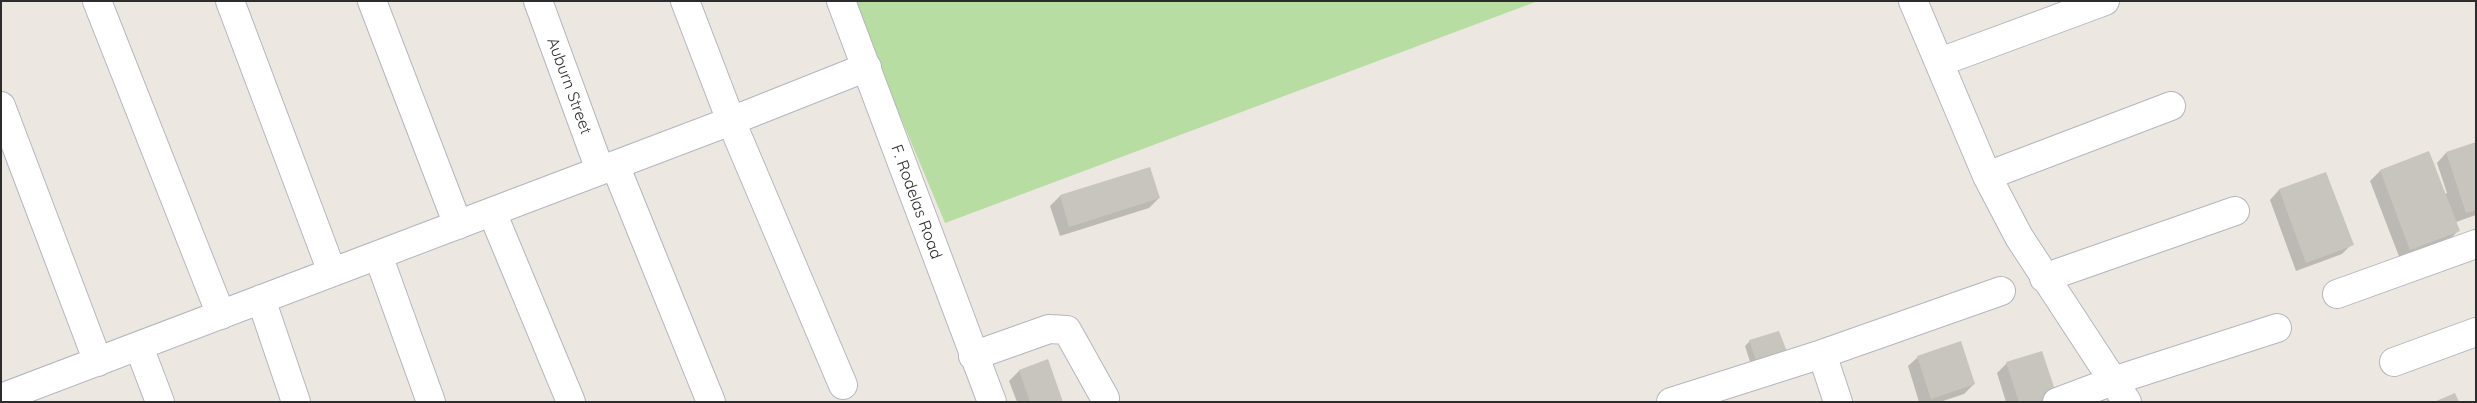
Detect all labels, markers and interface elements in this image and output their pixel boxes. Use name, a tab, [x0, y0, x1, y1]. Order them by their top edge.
street label: Auburn Street	[543, 35, 595, 137]
street label: F. Rodelas Road	[886, 142, 946, 262]

